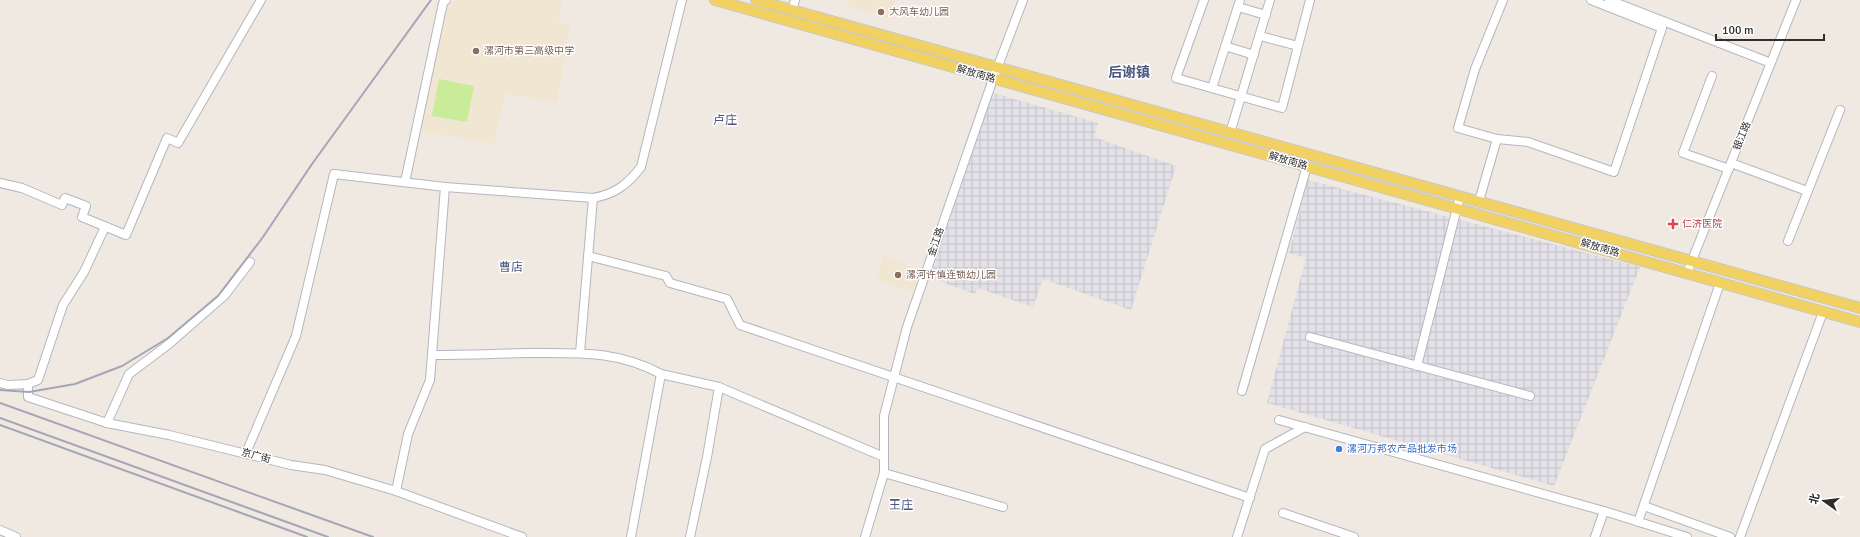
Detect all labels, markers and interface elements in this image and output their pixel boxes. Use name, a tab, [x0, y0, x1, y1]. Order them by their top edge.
place label: 大风车幼儿园	[889, 6, 949, 18]
marker: 大风车幼儿园	[876, 7, 886, 17]
scale bar	[1716, 16, 1824, 42]
text: 100 m	[1722, 23, 1754, 38]
place label: 漯河市第三高级中学	[484, 45, 574, 57]
marker: 漯河市第三高级中学	[471, 46, 481, 56]
street label: 解放南路	[955, 63, 997, 85]
district label: 后谢镇	[1108, 64, 1150, 81]
district label: 卢庄	[713, 113, 737, 128]
street label: 银江路	[1731, 120, 1753, 152]
street label: 解放南路	[1267, 150, 1309, 172]
marker: 仁济医院	[1667, 218, 1679, 230]
place label: 仁济医院	[1682, 218, 1722, 230]
street label: 金江路	[925, 226, 947, 258]
street label: 解放南路	[1579, 237, 1621, 259]
district label: 曹店	[499, 260, 523, 275]
place label: 漯河许慎连锁幼儿园	[906, 269, 996, 281]
marker: 漯河许慎连锁幼儿园	[893, 270, 903, 280]
place label: 漯河万邦农产品批发市场	[1347, 443, 1457, 455]
marker: 漯河万邦农产品批发市场	[1334, 444, 1344, 454]
street label: 京广街	[240, 446, 272, 466]
north arrow	[1804, 481, 1844, 521]
text: 北	[1807, 492, 1822, 506]
district label: 王庄	[889, 498, 913, 513]

